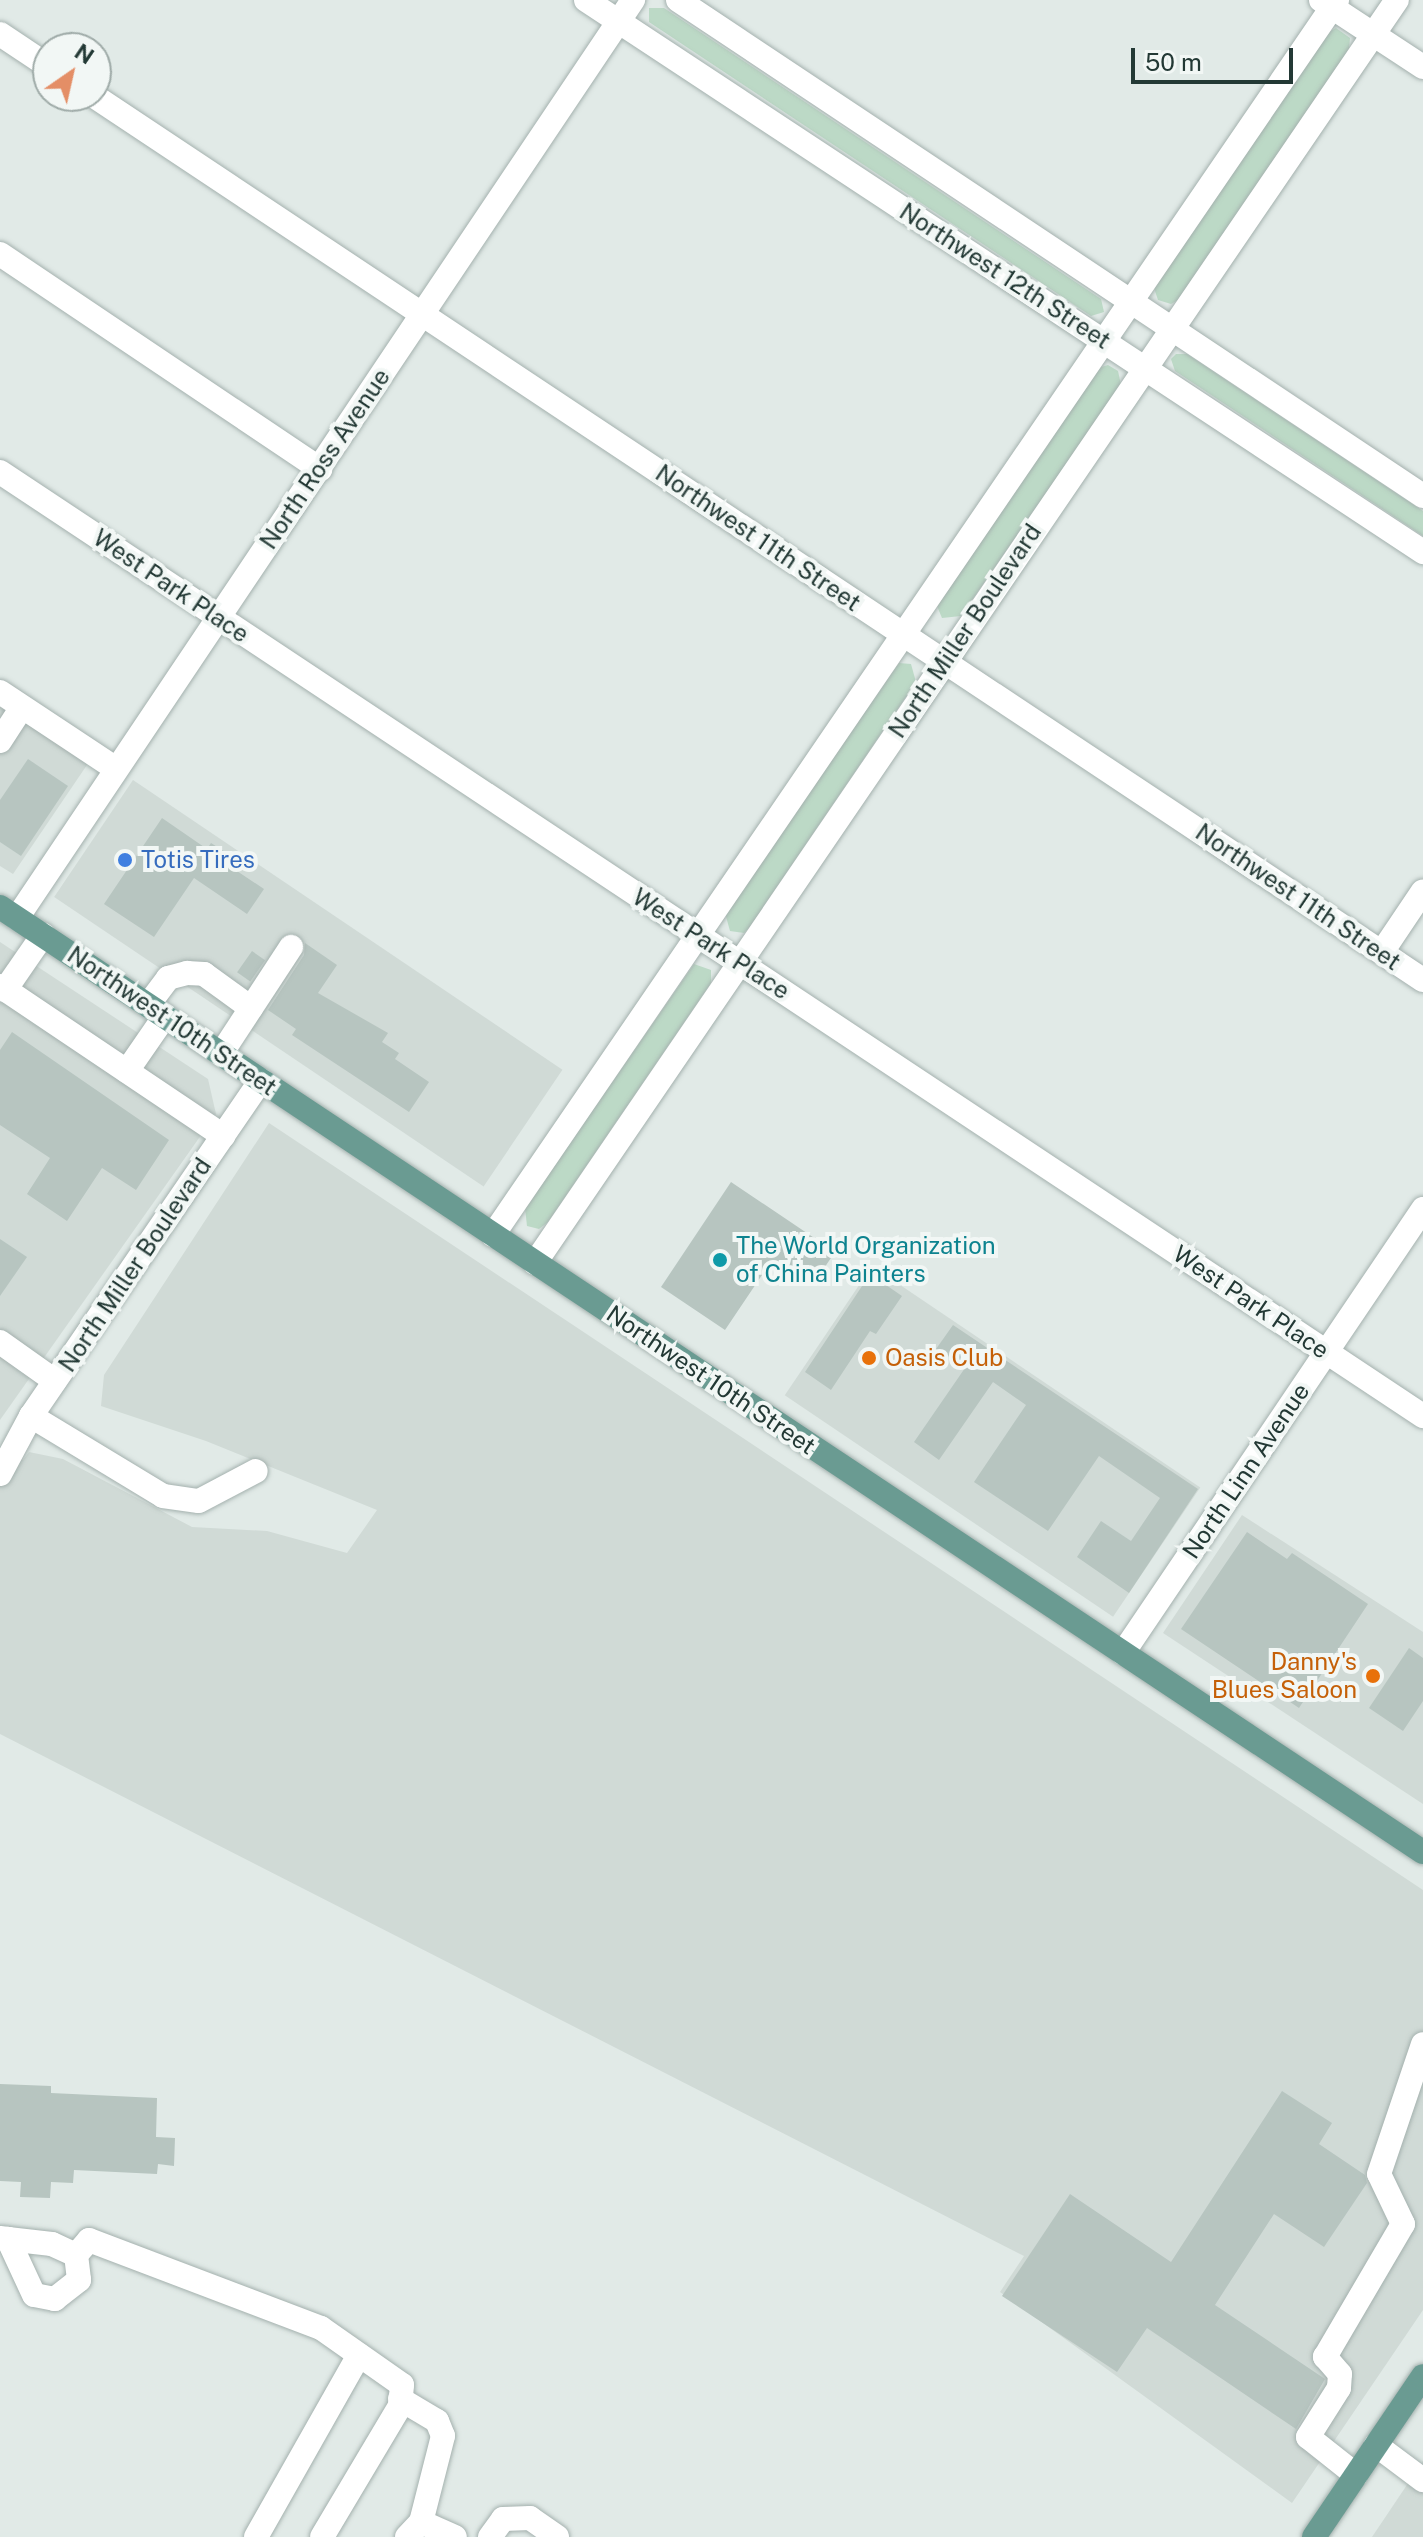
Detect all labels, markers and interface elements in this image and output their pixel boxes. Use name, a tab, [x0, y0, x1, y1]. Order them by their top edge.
north arrow	[32, 32, 112, 112]
scale bar	[1135, 32, 1297, 82]
text: N	[70, 38, 99, 69]
text: 50 m	[1145, 48, 1202, 76]
street label: Northwest 12th Street	[894, 197, 1116, 355]
street label: North Ross Avenue	[254, 363, 396, 555]
street label: Northwest 11th Street	[650, 459, 866, 617]
street label: North Miller Boulevard	[883, 519, 1047, 743]
street label: West Park Place	[88, 523, 254, 649]
street label: Northwest 11th Street	[1190, 818, 1406, 976]
place label: Totis Tires	[141, 846, 255, 874]
marker: Totis Tires	[116, 851, 134, 869]
street label: West Park Place	[627, 882, 795, 1006]
street label: Northwest 10th Street	[62, 940, 282, 1102]
street label: North Miller Boulevard	[53, 1153, 217, 1377]
place label: The World Organization of China Painters	[736, 1232, 996, 1288]
street label: West Park Place	[1168, 1239, 1334, 1365]
marker: The World Organization of China Painters	[711, 1251, 729, 1269]
street label: Northwest 10th Street	[601, 1299, 821, 1461]
place label: Oasis Club	[885, 1344, 1003, 1372]
marker: Oasis Club	[860, 1349, 878, 1367]
street label: North Linn Avenue	[1177, 1378, 1315, 1564]
place label: Danny's Blues Saloon	[1212, 1648, 1357, 1704]
marker: Danny's Blues Saloon	[1364, 1667, 1382, 1685]

